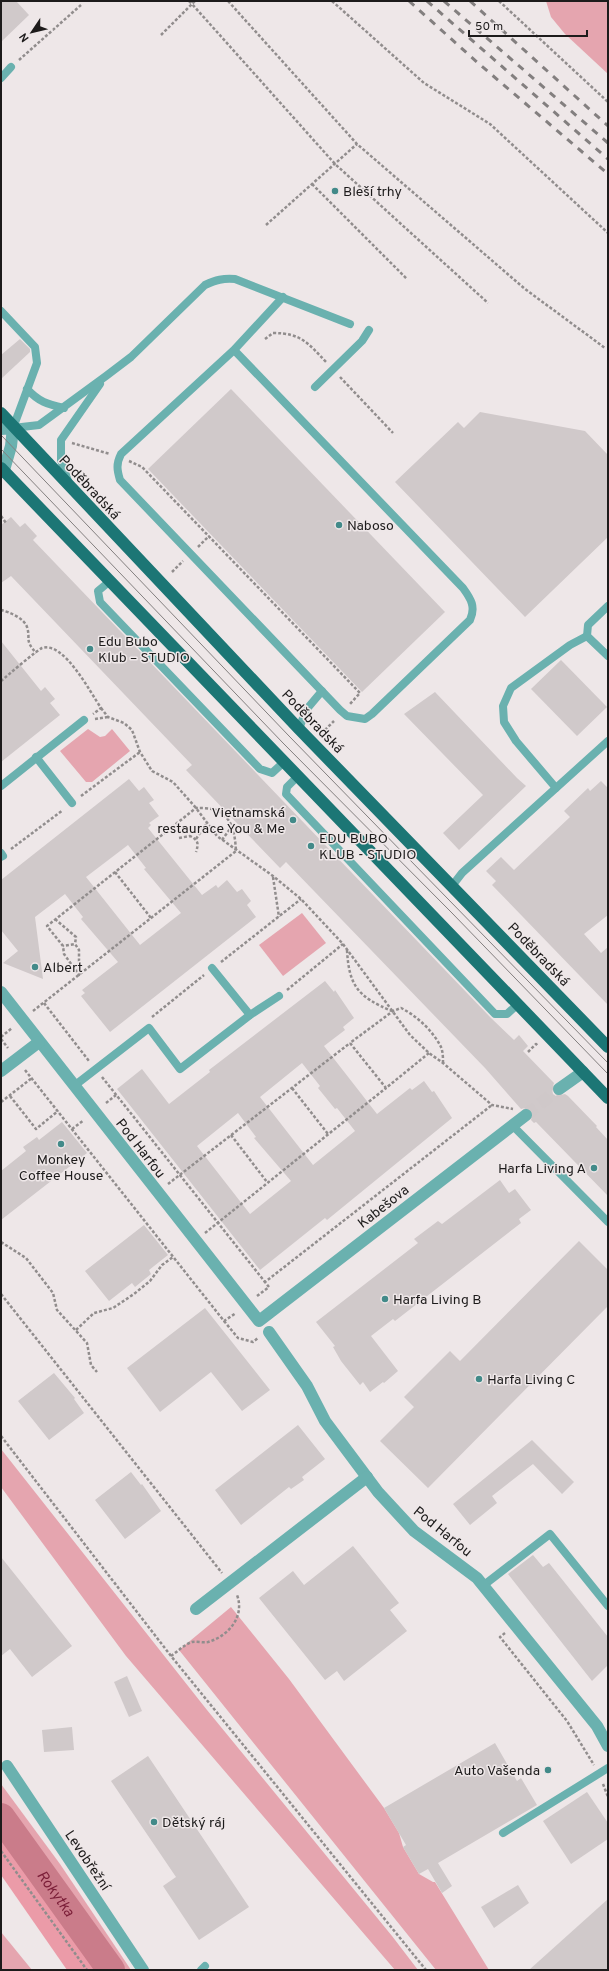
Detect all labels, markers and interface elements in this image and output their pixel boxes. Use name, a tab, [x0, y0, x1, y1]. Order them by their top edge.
north arrow	[12, 12, 52, 52]
scale bar	[469, 12, 587, 38]
text: 50 m	[475, 19, 503, 35]
text: N	[17, 30, 33, 44]
place label: Bleší trhy	[343, 184, 402, 201]
marker: Bleší trhy	[330, 186, 340, 196]
street label: Poděbradská	[55, 452, 123, 524]
place label: Naboso	[347, 518, 394, 535]
marker: Naboso	[334, 520, 344, 530]
place label: Edu Bubo Klub – STUDIO	[98, 634, 190, 667]
marker: Edu Bubo Klub – STUDIO	[85, 644, 95, 654]
street label: Poděbradská	[277, 687, 347, 757]
place label: Vietnamská restaurace You & Me	[157, 805, 285, 838]
marker: Vietnamská restaurace You & Me	[288, 815, 298, 825]
place label: EDU BUBO KLUB - STUDIO	[319, 831, 416, 864]
marker: EDU BUBO KLUB - STUDIO	[306, 841, 316, 851]
street label: Poděbradská	[503, 920, 573, 990]
place label: Albert	[43, 960, 83, 977]
marker: Albert	[30, 962, 40, 972]
street label: Pod Harfou	[111, 1116, 168, 1182]
marker: Monkey Coffee House	[56, 1139, 66, 1149]
place label: Monkey Coffee House	[19, 1152, 103, 1185]
place label: Harfa Living A	[498, 1161, 586, 1178]
marker: Harfa Living A	[589, 1163, 599, 1173]
street label: Kabešova	[355, 1182, 413, 1232]
place label: Harfa Living B	[393, 1292, 481, 1309]
marker: Harfa Living B	[380, 1294, 390, 1304]
place label: Harfa Living C	[487, 1372, 575, 1389]
marker: Harfa Living C	[474, 1374, 484, 1384]
street label: Pod Harfou	[409, 1503, 475, 1561]
place label: Auto Vašenda	[454, 1763, 540, 1780]
marker: Auto Vašenda	[543, 1765, 553, 1775]
place label: Dětský ráj	[162, 1815, 225, 1832]
marker: Dětský ráj	[149, 1817, 159, 1827]
street label: Levobřežní	[60, 1827, 114, 1895]
water label: Rokytka	[32, 1867, 78, 1921]

